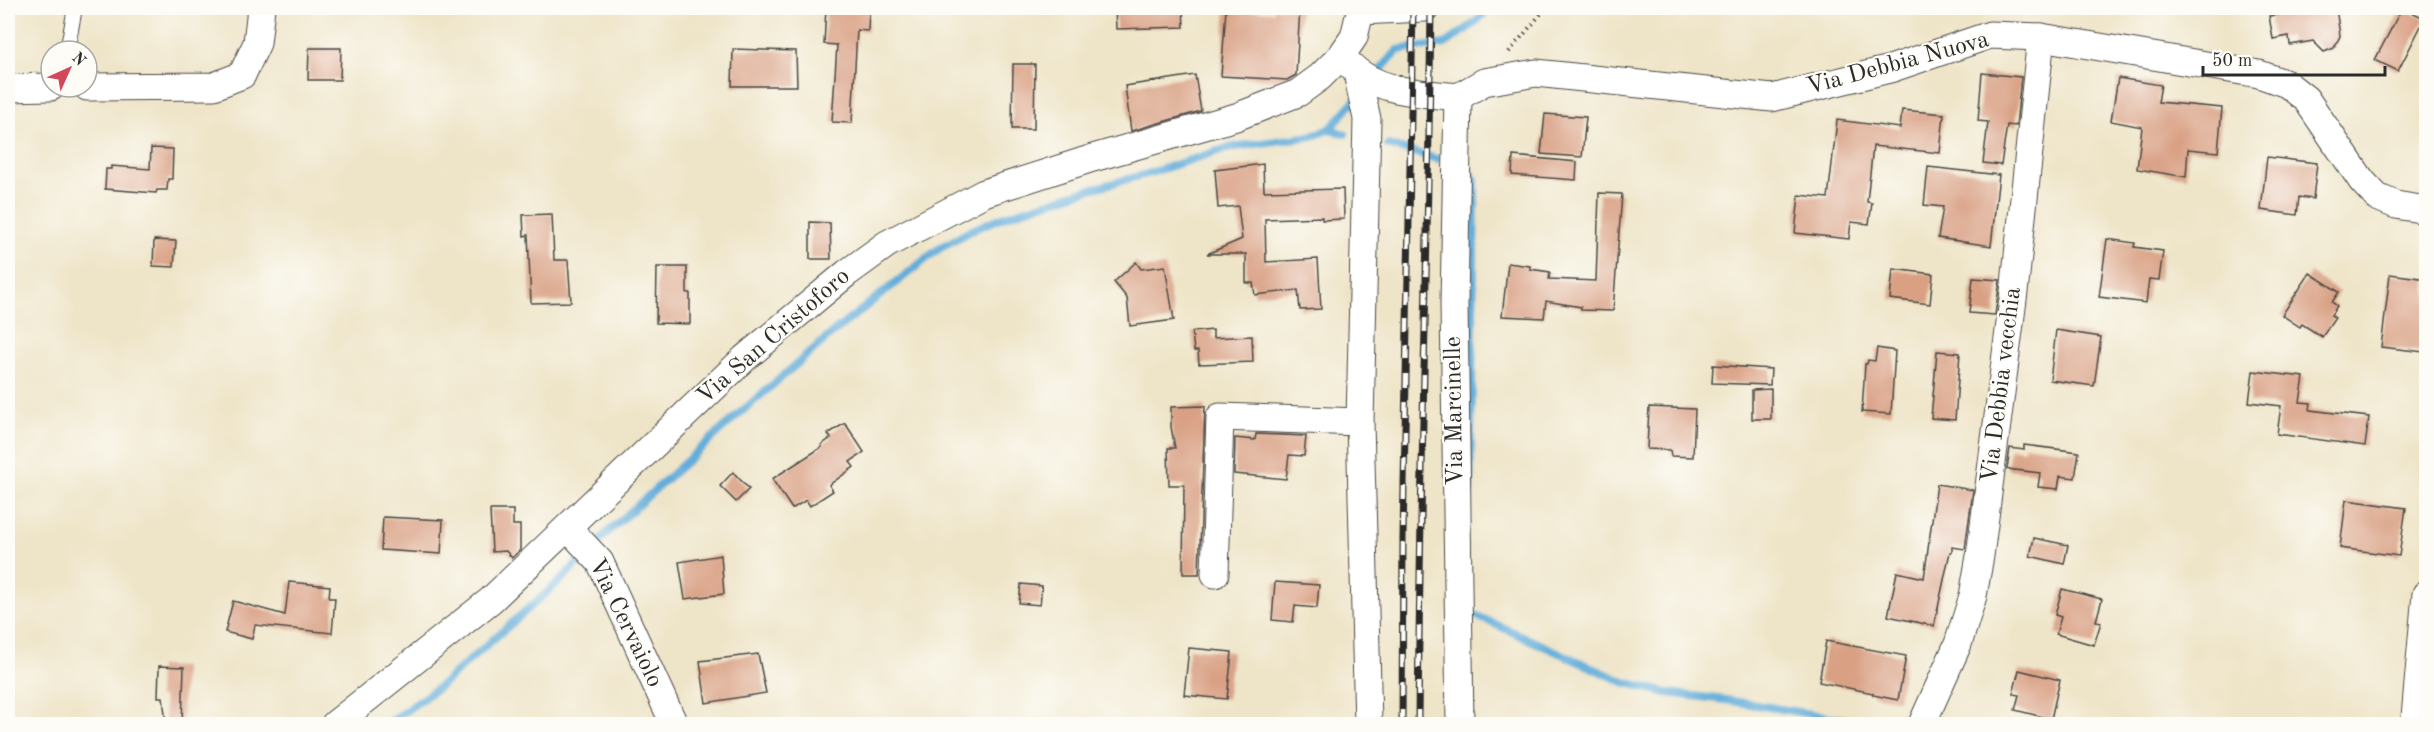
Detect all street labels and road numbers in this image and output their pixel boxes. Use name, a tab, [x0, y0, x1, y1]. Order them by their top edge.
street label: Via Debbia Nuova	[1804, 28, 1992, 100]
street label: Via San Cristoforo	[693, 264, 855, 410]
street label: Via Debbia vecchia	[1978, 286, 2026, 484]
street label: Via Marcinelle	[1442, 336, 1468, 486]
street label: Via Cervaiolo	[584, 555, 666, 691]

